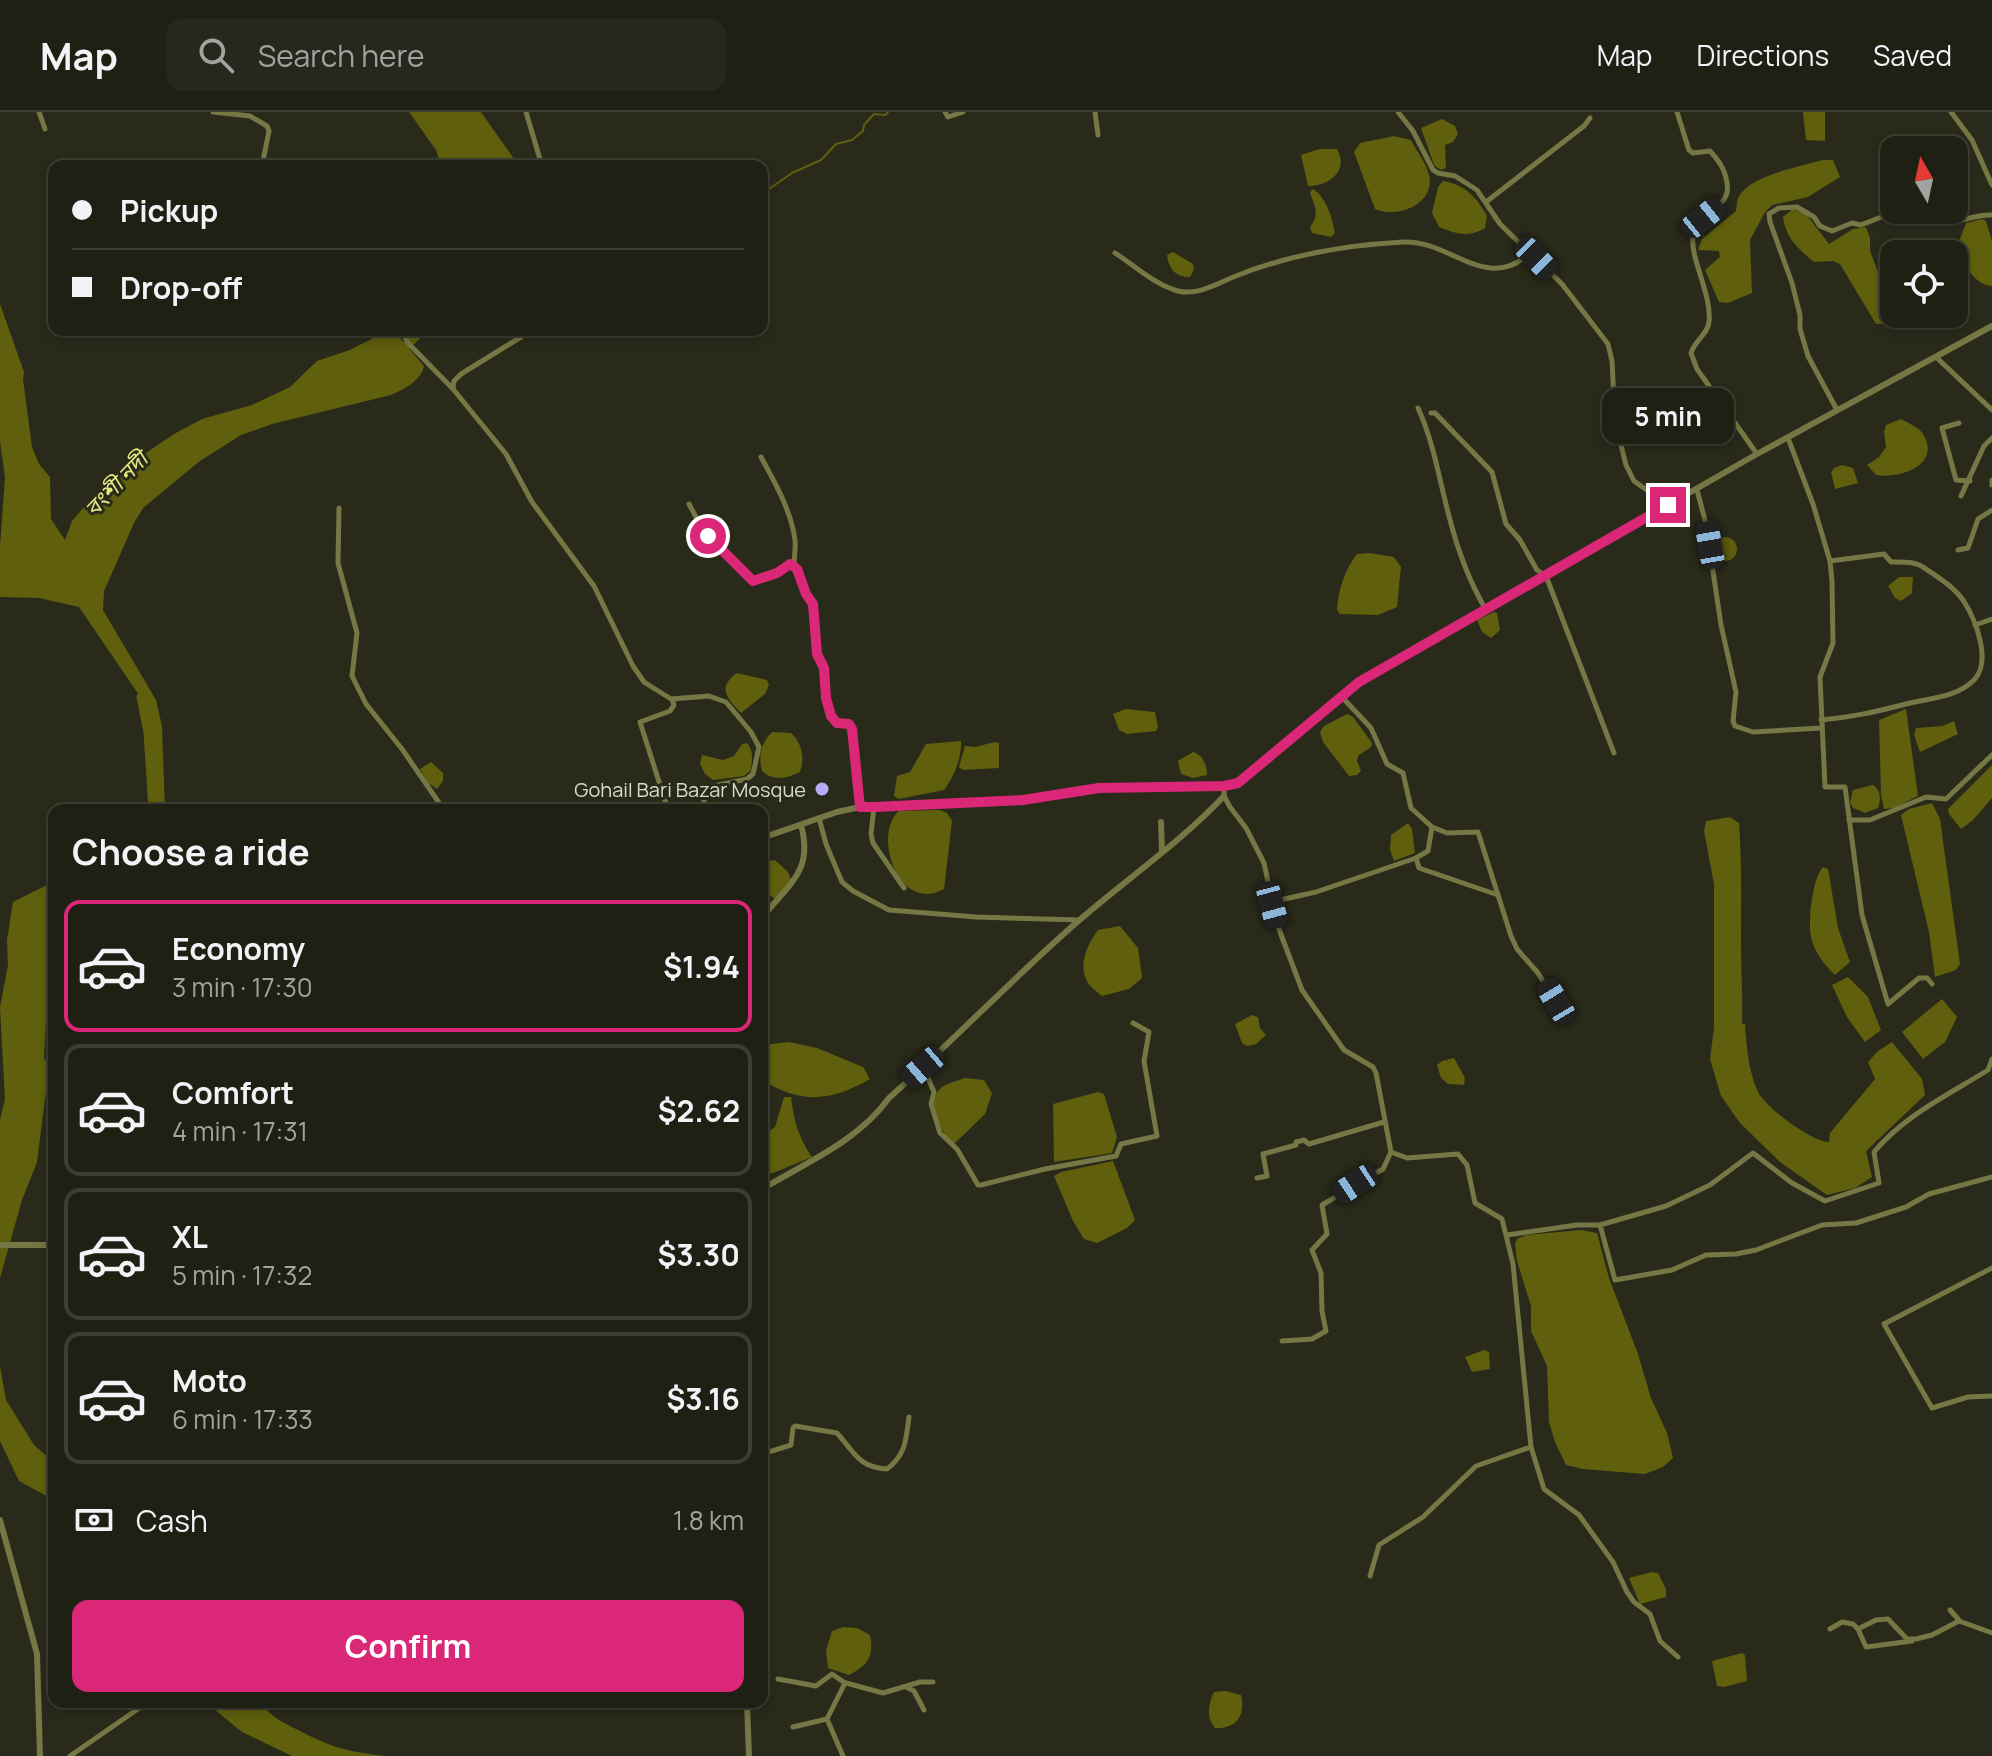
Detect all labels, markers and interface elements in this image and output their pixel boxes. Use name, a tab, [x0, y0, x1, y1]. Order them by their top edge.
search box	[166, 19, 726, 91]
text: Map	[40, 29, 118, 81]
icon: search	[194, 33, 238, 77]
text: Search here	[258, 35, 425, 76]
text: Map	[1597, 36, 1652, 74]
text: Directions	[1696, 36, 1829, 74]
text: Saved	[1873, 36, 1952, 74]
north arrow	[1880, 136, 1968, 224]
map controls	[1880, 136, 1968, 328]
text: Pickup	[120, 190, 218, 231]
car	[1677, 194, 1729, 242]
car	[1511, 233, 1561, 283]
button: locate	[1880, 240, 1968, 328]
text: Drop-off	[120, 267, 242, 308]
callout: 5 min	[1602, 389, 1734, 445]
text: 5 min	[1634, 398, 1702, 434]
water label: বংশী নদী	[78, 442, 157, 523]
route end	[1650, 487, 1686, 523]
route start	[690, 518, 726, 554]
car	[1694, 519, 1726, 571]
place label: Gohail Bari Bazar Mosque	[574, 776, 806, 803]
marker: Gohail Bari Bazar Mosque	[813, 780, 831, 798]
text: Choose a ride	[72, 827, 310, 876]
car	[1254, 879, 1290, 931]
text: Economy	[172, 928, 305, 969]
icon: car	[76, 930, 148, 1002]
text: $1.94	[663, 946, 740, 987]
text: 3 min · 17:30	[172, 969, 313, 1005]
car	[1533, 974, 1579, 1028]
car	[897, 1042, 949, 1092]
text: Comfort	[172, 1072, 294, 1113]
icon: car	[76, 1074, 148, 1146]
text: $2.62	[658, 1090, 740, 1131]
text: 4 min · 17:31	[172, 1113, 308, 1149]
car	[1328, 1161, 1382, 1207]
text: XL	[172, 1216, 208, 1257]
icon: car	[76, 1218, 148, 1290]
text: $3.30	[657, 1234, 740, 1275]
text: 5 min · 17:32	[172, 1257, 312, 1293]
text: Moto	[172, 1360, 247, 1401]
icon: car	[76, 1362, 148, 1434]
text: $3.16	[666, 1378, 740, 1419]
text: 6 min · 17:33	[172, 1401, 313, 1437]
icon: cash	[72, 1498, 116, 1542]
text: Cash	[136, 1500, 208, 1541]
text: 1.8 km	[673, 1502, 744, 1538]
button: Confirm	[72, 1600, 744, 1692]

